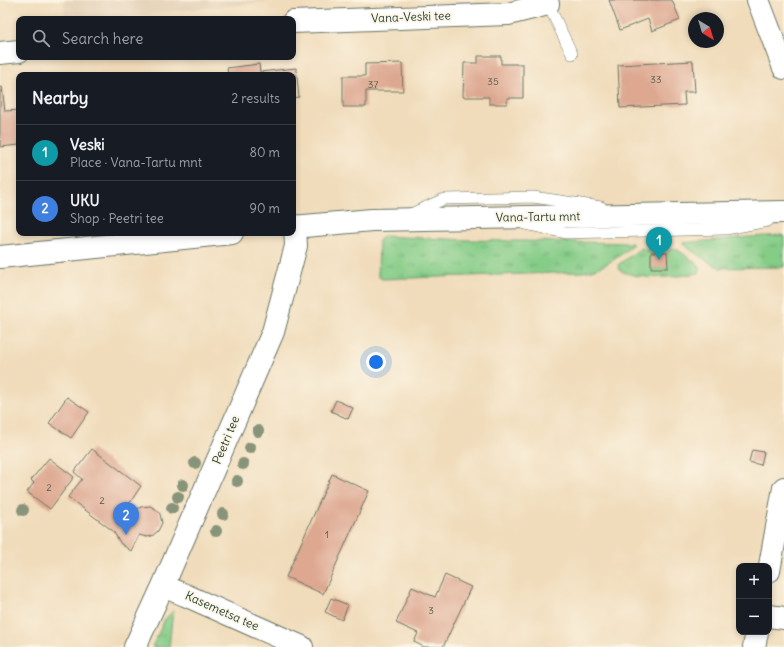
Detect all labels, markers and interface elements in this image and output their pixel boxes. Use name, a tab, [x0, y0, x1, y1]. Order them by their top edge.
street label: Vana-Veski tee	[371, 8, 451, 25]
north arrow	[688, 12, 724, 48]
search box	[16, 16, 296, 60]
icon: search	[30, 27, 52, 49]
text: Search here	[62, 29, 143, 48]
house number: 33	[650, 73, 662, 86]
house number: 35	[487, 75, 499, 88]
house number: 37	[368, 78, 378, 91]
text: Nearby	[32, 87, 88, 109]
text: 2 results	[231, 90, 280, 107]
text: Veski	[70, 135, 105, 154]
text: 1	[42, 144, 48, 161]
text: 80 m	[249, 144, 280, 161]
text: Place · Vana-Tartu mnt	[70, 154, 202, 171]
text: UKU	[70, 191, 100, 210]
text: 2	[41, 200, 49, 217]
text: 90 m	[249, 200, 280, 217]
street label: Vana-Tartu mnt	[496, 208, 580, 225]
text: Shop · Peetri tee	[70, 210, 164, 227]
pin: 1	[646, 227, 672, 260]
your location	[366, 352, 386, 372]
street label: Peetri tee	[209, 413, 242, 466]
house number: 2	[46, 481, 52, 494]
house number: 2	[99, 494, 105, 507]
pin: 2	[113, 502, 139, 535]
house number: 1	[325, 528, 329, 541]
map controls	[736, 563, 772, 635]
button: +	[736, 563, 772, 599]
street label: Kasemetsa tee	[183, 588, 261, 633]
button: −	[736, 599, 772, 635]
house number: 3	[428, 604, 434, 617]

